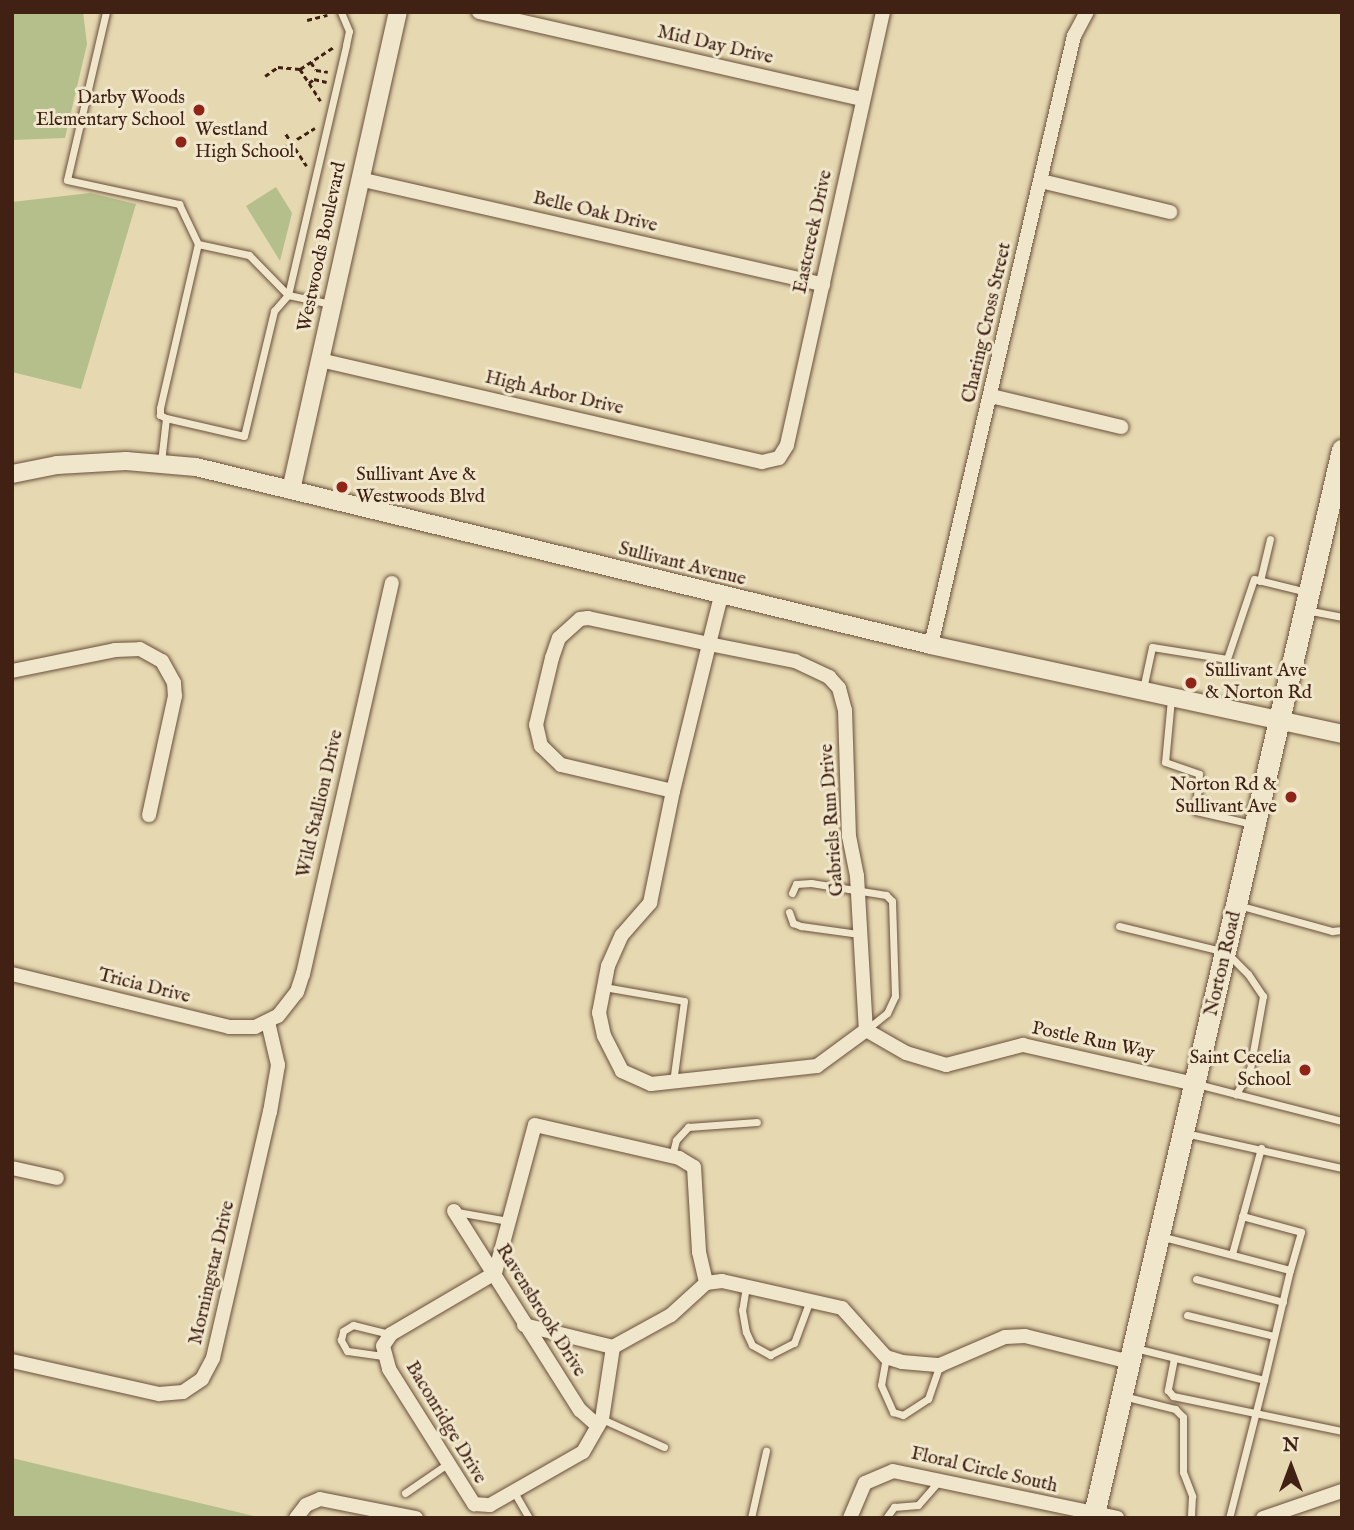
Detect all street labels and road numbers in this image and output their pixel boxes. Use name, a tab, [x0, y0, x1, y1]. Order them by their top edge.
street label: Mid Day Drive	[655, 22, 775, 70]
street label: Westwoods Boulevard	[294, 160, 352, 334]
street label: Eastcreek Drive	[790, 168, 838, 296]
street label: Belle Oak Drive	[531, 188, 659, 238]
street label: Charing Cross Street	[958, 241, 1018, 405]
street label: High Arbor Drive	[482, 367, 626, 421]
street label: Sullivant Avenue	[616, 538, 748, 592]
street label: Wild Stallion Drive	[293, 728, 349, 880]
street label: Gabriels Run Drive	[816, 743, 850, 897]
street label: Norton Road	[1201, 909, 1247, 1019]
street label: Tricia Drive	[96, 965, 192, 1009]
street label: Postle Run Way	[1030, 1018, 1156, 1066]
street label: Morningstar Drive	[185, 1199, 241, 1347]
street label: Ravensbrook Drive	[490, 1240, 590, 1382]
street label: Baconridge Drive	[399, 1358, 491, 1488]
street label: Floral Circle South	[908, 1443, 1060, 1499]

